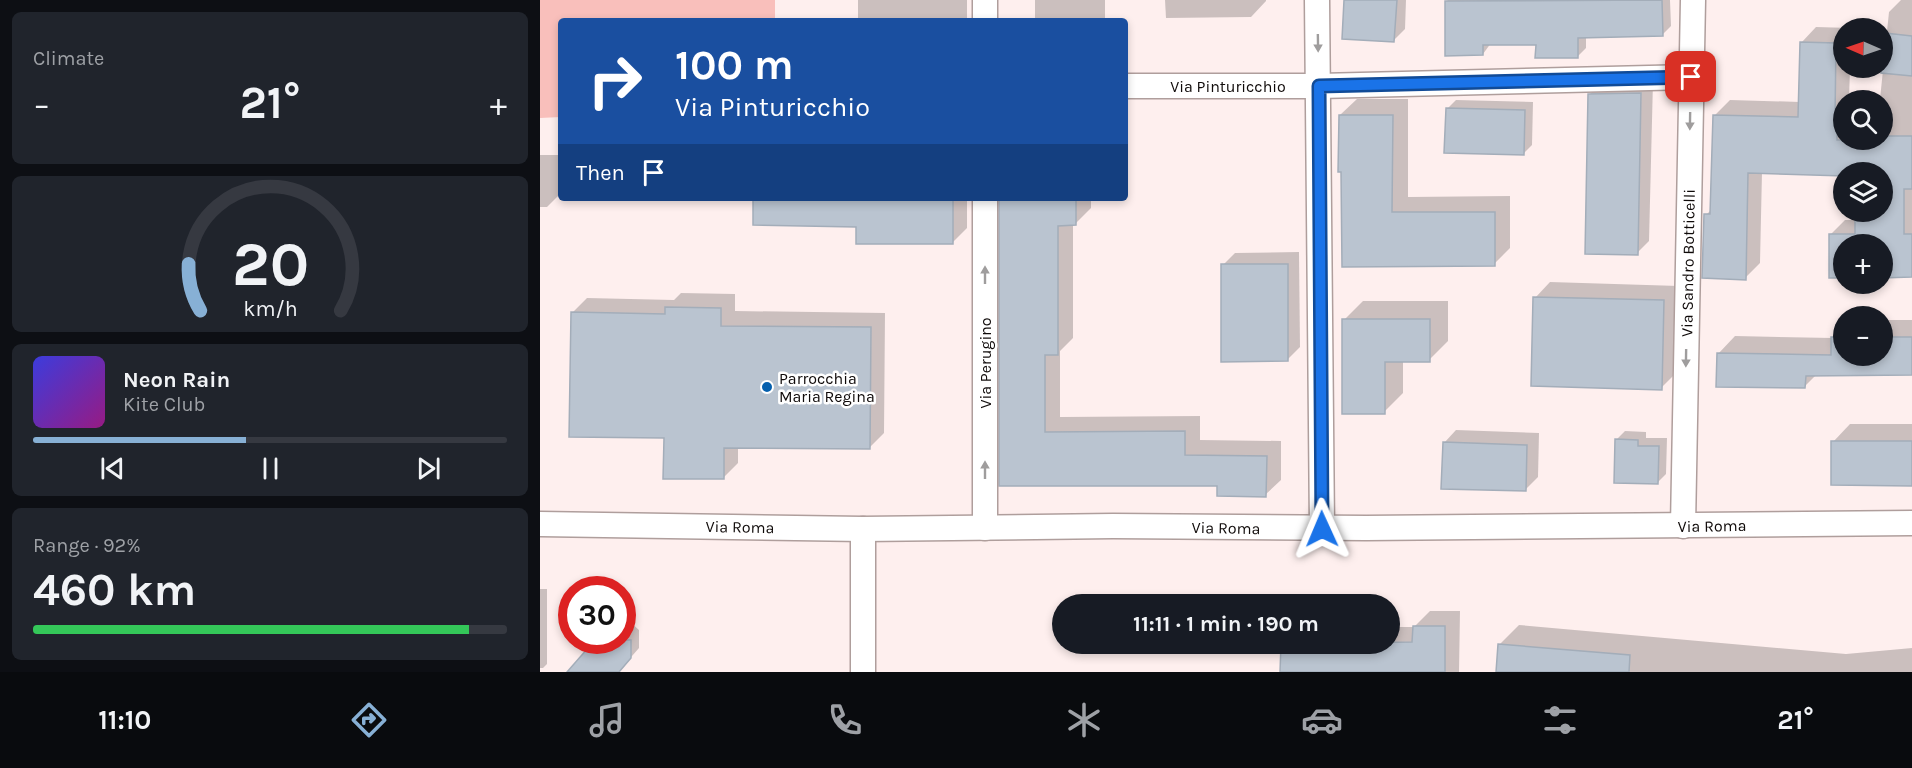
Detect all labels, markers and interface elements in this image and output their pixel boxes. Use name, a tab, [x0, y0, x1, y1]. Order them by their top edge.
north arrow	[1833, 18, 1893, 78]
map controls	[1833, 18, 1893, 366]
one-way arrow	[1313, 34, 1323, 53]
text: 100 m	[675, 40, 794, 90]
icon: right	[576, 42, 654, 120]
text: Climate	[33, 47, 104, 70]
pin	[1665, 51, 1716, 102]
icon: arrive	[1674, 60, 1707, 93]
text: 21°	[240, 77, 300, 129]
street label: Via Pinturicchio	[1170, 77, 1286, 96]
text: −	[33, 85, 50, 123]
text: +	[490, 85, 507, 123]
button: search	[1833, 90, 1893, 150]
text: Via Pinturicchio	[675, 91, 870, 123]
one-way arrow	[1685, 112, 1695, 131]
icon: arrive	[637, 156, 670, 189]
text: Then	[576, 160, 625, 186]
button: layers	[1833, 162, 1893, 222]
street label: Via Sandro Botticelli	[1677, 189, 1699, 337]
text: 20	[231, 228, 309, 301]
button: +	[1833, 234, 1893, 294]
one-way arrow	[980, 265, 990, 284]
text: km/h	[243, 296, 297, 321]
button: −	[1833, 306, 1893, 366]
street label: Via Perugino	[976, 317, 995, 409]
one-way arrow	[1681, 349, 1691, 368]
text: Neon Rain	[123, 367, 230, 393]
place label: Parrocchia Maria Regina	[779, 369, 875, 406]
marker: Parrocchia Maria Regina	[760, 380, 774, 394]
text: Kite Club	[123, 393, 205, 416]
icon: previous	[96, 452, 129, 485]
icon: pause	[254, 452, 287, 485]
icon: next	[412, 452, 445, 485]
one-way arrow	[980, 460, 990, 479]
position arrow	[1290, 497, 1354, 561]
street label: Via Roma	[1677, 516, 1747, 536]
street label: Via Roma	[705, 517, 775, 537]
street label: Via Roma	[1191, 518, 1261, 538]
text: Range · 92%	[33, 534, 141, 557]
text: 460 km	[33, 564, 196, 616]
speed limit sign: 30	[558, 576, 636, 654]
text: 11:11 · 1 min · 190 m	[1133, 611, 1319, 637]
icon: directions	[348, 699, 390, 741]
icon: music	[586, 699, 628, 741]
icon: phone	[824, 699, 866, 741]
icon: climate	[1063, 699, 1105, 741]
icon: car	[1301, 699, 1343, 741]
icon: filters	[1539, 699, 1581, 741]
text: 11:10	[98, 704, 151, 736]
text: 21°	[1777, 704, 1814, 736]

